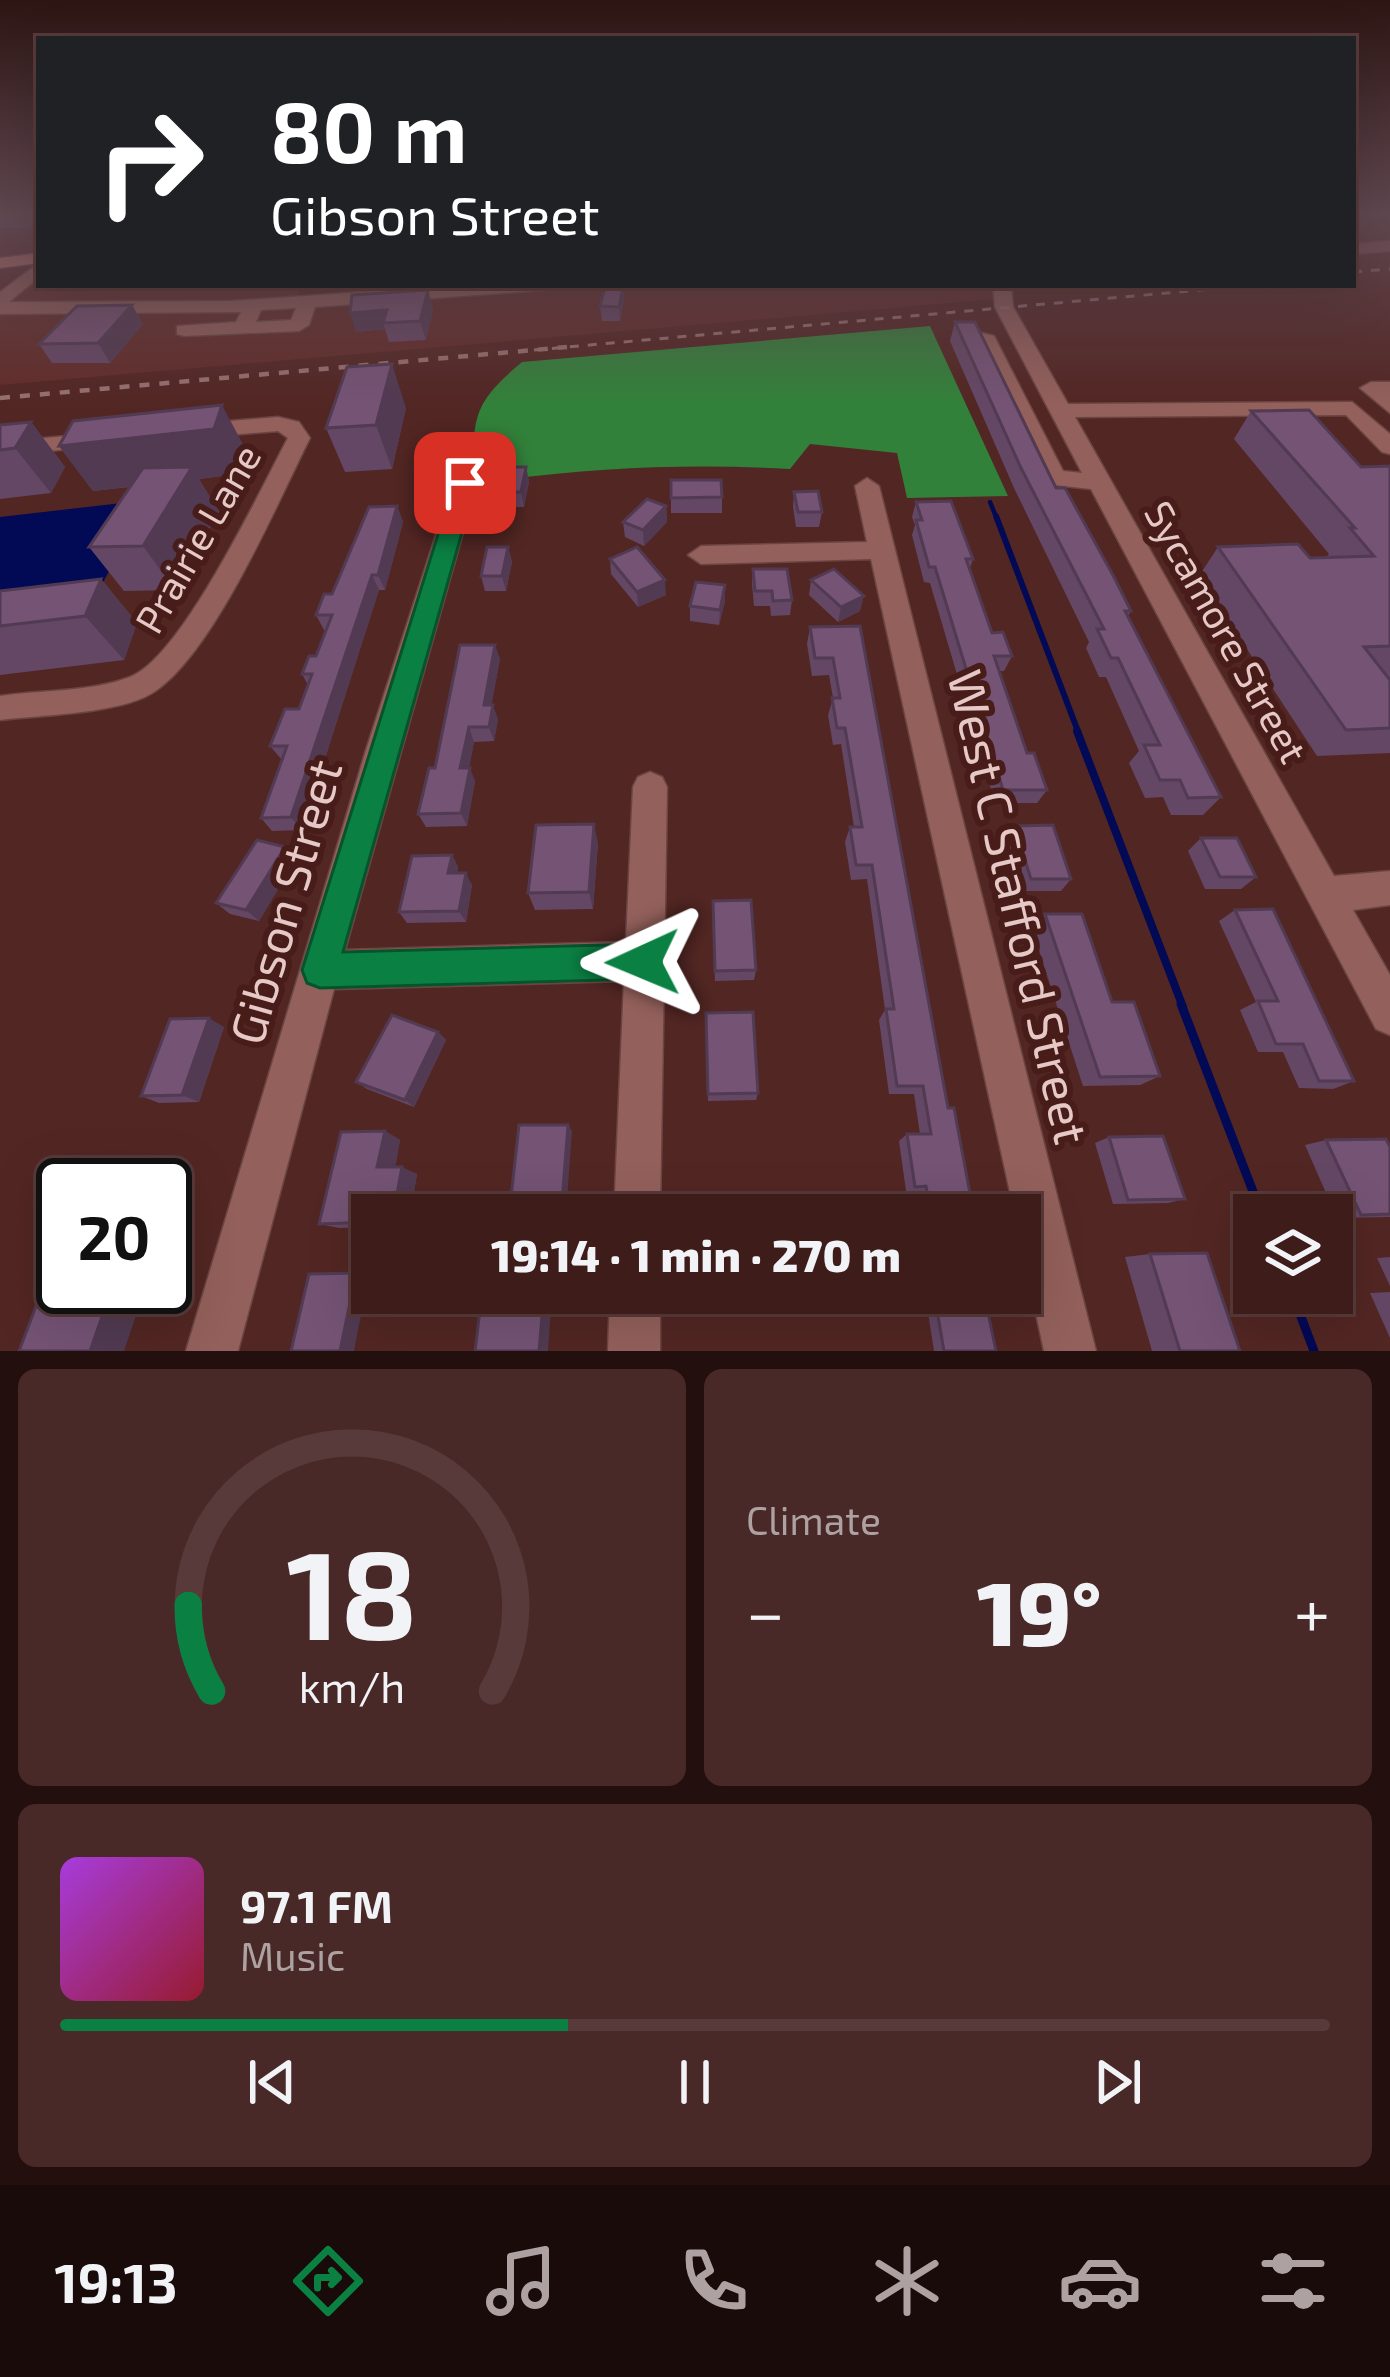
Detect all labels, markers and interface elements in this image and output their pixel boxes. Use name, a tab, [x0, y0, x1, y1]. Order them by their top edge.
text: 80 m	[270, 79, 467, 180]
icon: right	[72, 84, 228, 240]
text: Gibson Street	[270, 181, 600, 246]
pin	[414, 432, 516, 534]
street label: Prairie Lane	[124, 436, 269, 641]
icon: arrive	[432, 450, 498, 516]
street label: Sycamore Street	[1136, 492, 1319, 770]
street label: West C Stafford Street	[937, 664, 1103, 1149]
street label: Gibson Street	[216, 753, 352, 1050]
position arrow	[580, 899, 706, 1025]
speed limit sign: 20	[36, 1158, 192, 1314]
map controls	[1233, 1194, 1353, 1314]
button: layers	[1233, 1194, 1353, 1314]
text: 19:14 · 1 min · 270 m	[491, 1227, 901, 1281]
text: Climate	[746, 1496, 881, 1543]
text: 18	[286, 1515, 418, 1665]
text: 19°	[977, 1556, 1101, 1664]
text: −	[746, 1571, 785, 1650]
text: +	[1294, 1571, 1330, 1650]
text: km/h	[299, 1659, 405, 1711]
text: 97.1 FM	[240, 1878, 393, 1932]
text: Music	[240, 1932, 345, 1979]
icon: previous	[239, 2049, 305, 2115]
icon: pause	[662, 2049, 728, 2115]
icon: next	[1085, 2049, 1151, 2115]
icon: directions	[286, 2239, 370, 2323]
icon: music	[479, 2239, 563, 2323]
icon: phone	[672, 2239, 756, 2323]
icon: climate	[865, 2239, 949, 2323]
icon: car	[1058, 2239, 1142, 2323]
icon: filters	[1251, 2239, 1335, 2323]
text: 19:13	[54, 2249, 178, 2314]

